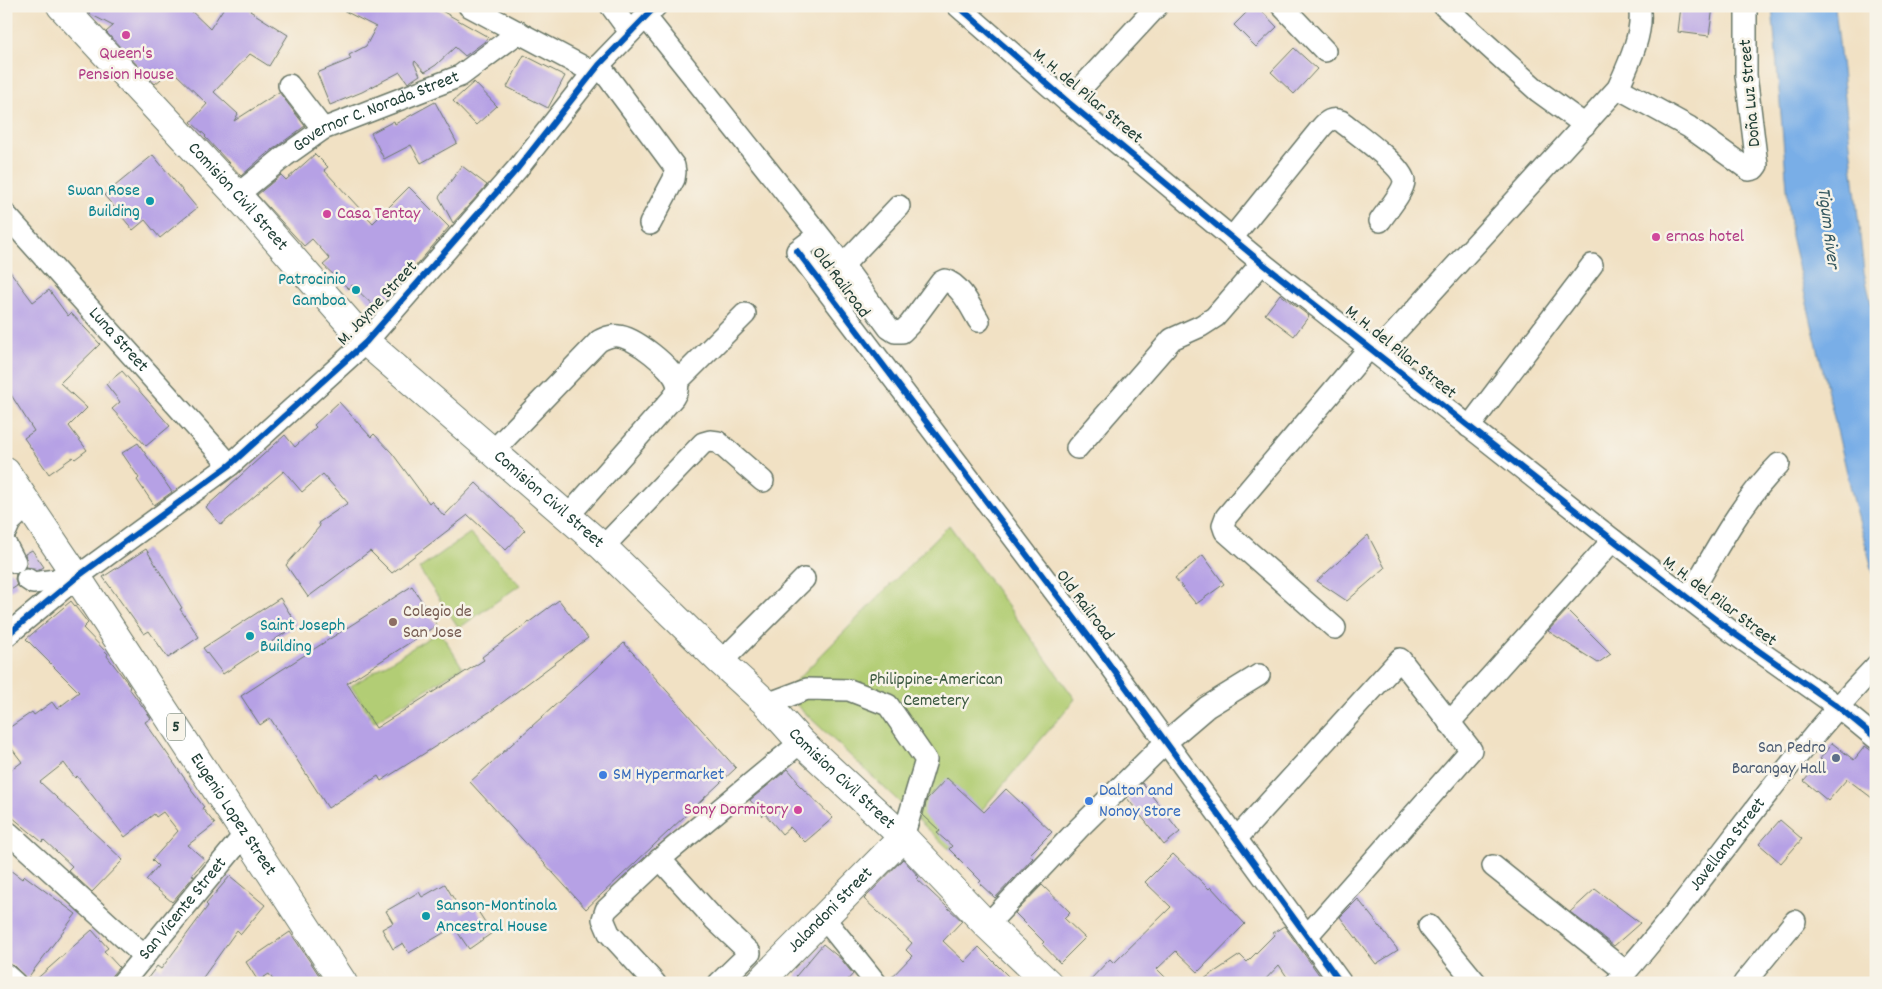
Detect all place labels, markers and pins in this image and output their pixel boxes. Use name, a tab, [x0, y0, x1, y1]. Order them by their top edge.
marker: Queen's Pension House	[120, 29, 132, 41]
place label: Queen's Pension House	[78, 42, 174, 88]
place label: Swan Rose Building	[67, 179, 140, 225]
marker: Swan Rose Building	[144, 195, 156, 207]
place label: Casa Tentay	[337, 202, 421, 227]
marker: Casa Tentay	[321, 208, 333, 220]
place label: ernas hotel	[1666, 225, 1745, 250]
marker: ernas hotel	[1650, 231, 1662, 243]
place label: Patrocinio Gamboa	[278, 268, 347, 314]
marker: Patrocinio Gamboa	[350, 284, 362, 296]
place label: Colegio de San Jose	[403, 600, 472, 646]
place label: Saint Joseph Building	[260, 614, 345, 660]
marker: Colegio de San Jose	[387, 616, 399, 628]
marker: Saint Joseph Building	[244, 630, 256, 642]
place label: San Pedro Barangay Hall	[1732, 736, 1827, 782]
marker: San Pedro Barangay Hall	[1830, 752, 1842, 764]
place label: SM Hypermarket	[613, 763, 725, 788]
marker: SM Hypermarket	[597, 769, 609, 781]
place label: Dalton and Nonoy Store	[1099, 779, 1181, 825]
marker: Dalton and Nonoy Store	[1083, 795, 1095, 807]
place label: Sony Dormitory	[684, 798, 789, 823]
marker: Sony Dormitory	[792, 804, 804, 816]
place label: Sanson-Montinola Ancestral House	[436, 894, 557, 940]
marker: Sanson-Montinola Ancestral House	[420, 910, 432, 922]

